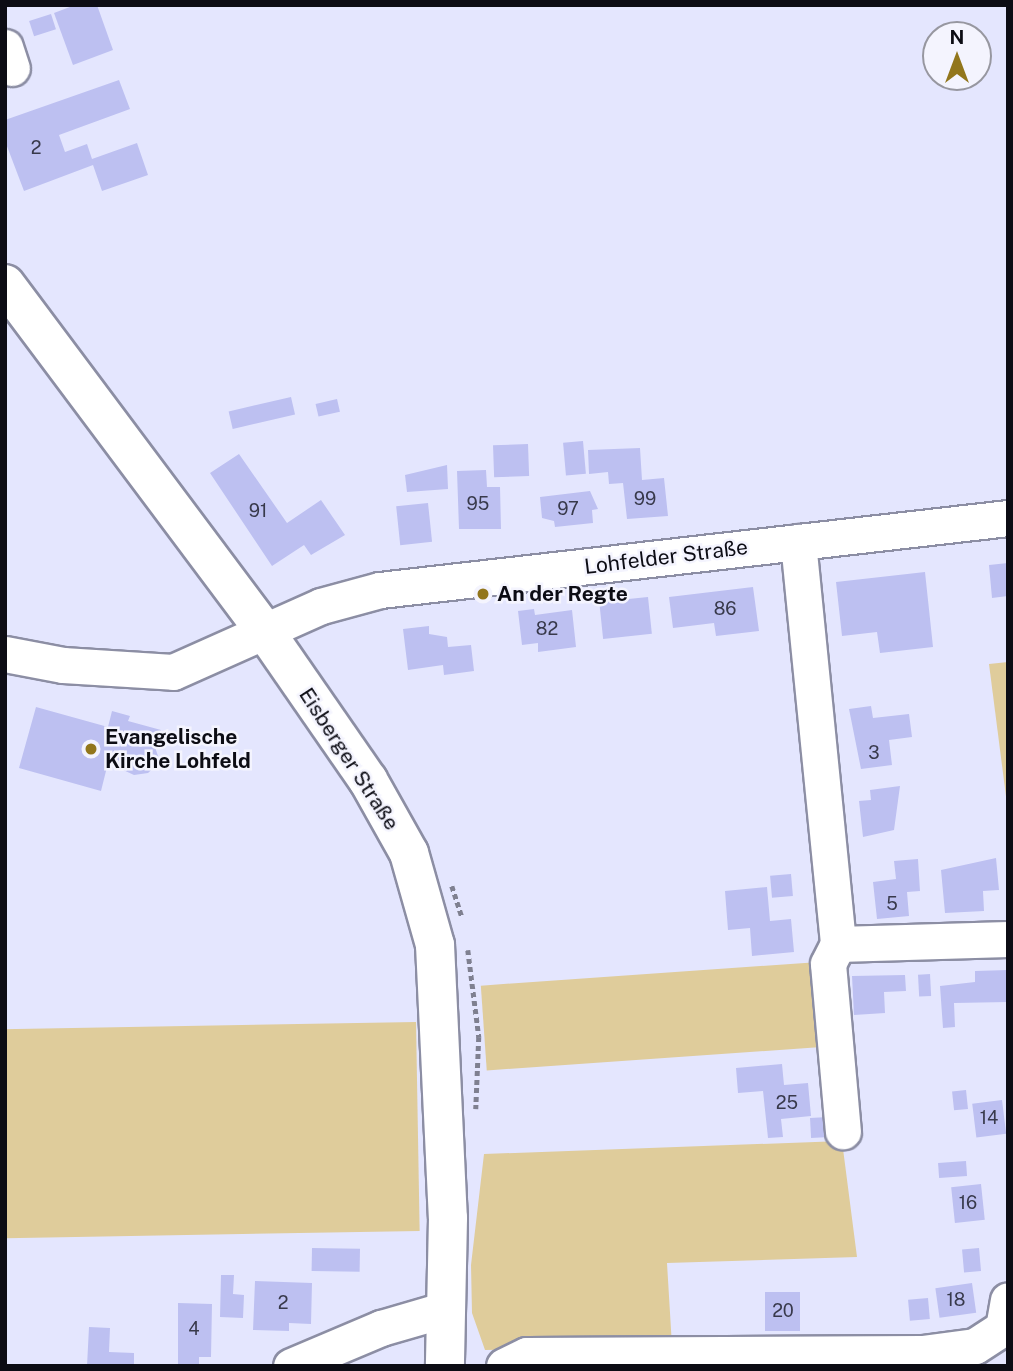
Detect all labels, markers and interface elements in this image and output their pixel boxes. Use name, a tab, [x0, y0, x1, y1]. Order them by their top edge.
north arrow	[922, 21, 992, 91]
text: N	[950, 26, 964, 48]
house number: 2	[31, 137, 41, 159]
house number: 99	[634, 488, 656, 510]
house number: 95	[467, 493, 489, 515]
house number: 97	[557, 498, 579, 520]
house number: 91	[249, 500, 267, 522]
street label: Lohfelder Straße	[583, 534, 749, 580]
place label: An der Regte	[497, 581, 628, 607]
marker: An der Regte	[475, 586, 491, 602]
house number: 86	[714, 598, 736, 620]
house number: 82	[536, 618, 558, 640]
street label: Eisberger Straße	[294, 683, 404, 835]
place label: Evangelische Kirche Lohfeld	[105, 724, 251, 774]
marker: Evangelische Kirche Lohfeld	[83, 741, 99, 757]
house number: 3	[868, 742, 880, 764]
house number: 5	[886, 893, 898, 915]
house number: 25	[776, 1092, 798, 1114]
house number: 14	[980, 1107, 998, 1129]
house number: 16	[959, 1192, 977, 1214]
house number: 18	[947, 1289, 965, 1311]
house number: 2	[278, 1292, 288, 1314]
house number: 20	[772, 1300, 794, 1322]
house number: 4	[188, 1318, 200, 1340]

